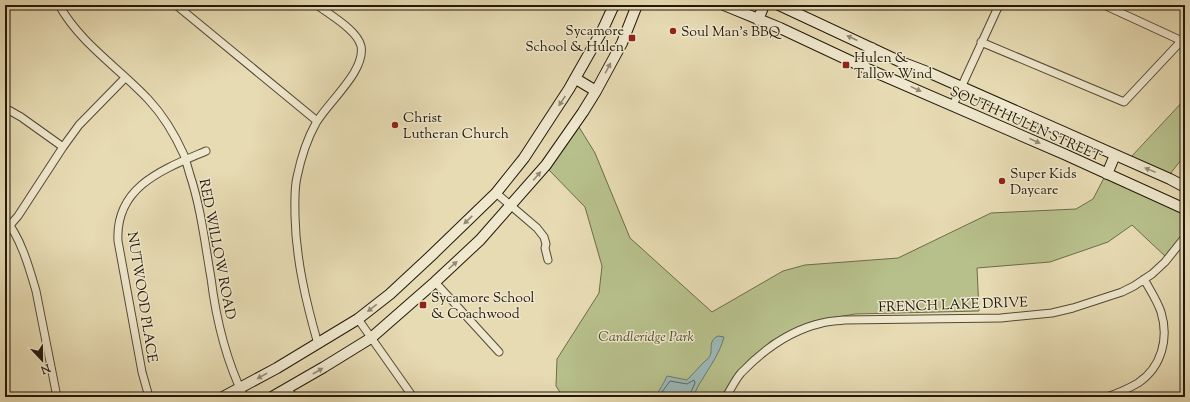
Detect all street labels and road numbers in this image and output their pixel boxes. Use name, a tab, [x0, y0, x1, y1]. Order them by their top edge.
street label: SOUTH HULEN STREET	[946, 82, 1104, 167]
street label: RED WILLOW ROAD	[193, 177, 240, 322]
street label: NUTWOOD PLACE	[121, 230, 161, 365]
street label: FRENCH LAKE DRIVE	[878, 293, 1029, 319]

